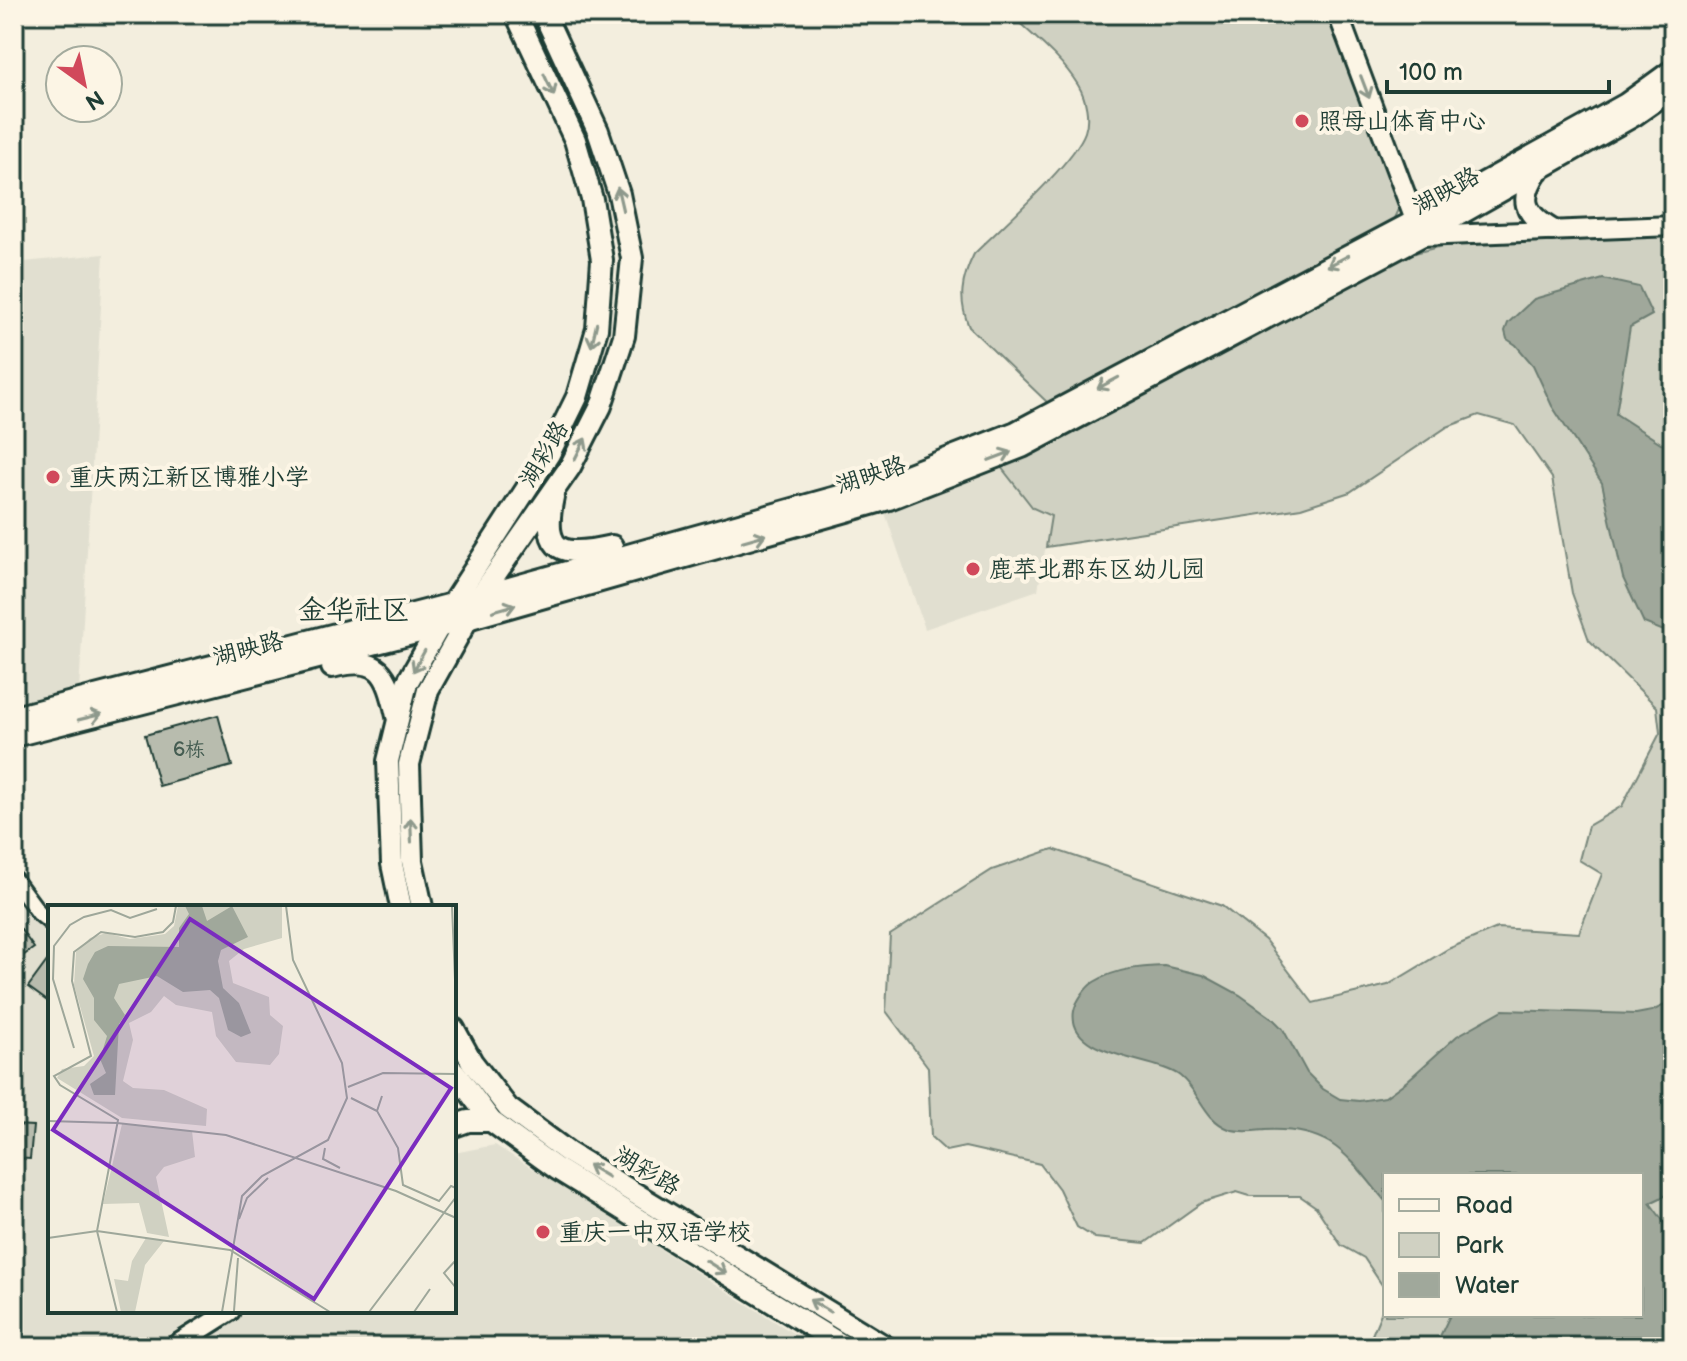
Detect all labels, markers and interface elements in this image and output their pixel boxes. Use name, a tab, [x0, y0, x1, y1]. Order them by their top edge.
north arrow	[44, 44, 124, 124]
scale bar	[1387, 44, 1609, 94]
text: 100 m	[1399, 58, 1463, 87]
one-way arrow	[542, 72, 557, 96]
one-way arrow	[1359, 74, 1373, 99]
text: N	[80, 84, 108, 115]
place label: 照母山体育中心	[1318, 107, 1486, 136]
marker: 照母山体育中心	[1293, 112, 1311, 130]
street label: 湖映路	[1407, 161, 1485, 221]
one-way arrow	[611, 187, 626, 212]
one-way arrow	[1327, 254, 1351, 270]
one-way arrow	[586, 322, 601, 347]
one-way arrow	[1097, 375, 1121, 391]
street label: 湖彩路	[513, 416, 575, 492]
one-way arrow	[572, 437, 588, 461]
one-way arrow	[987, 448, 1012, 462]
street label: 湖映路	[832, 450, 910, 500]
place label: 重庆两江新区博雅小学	[69, 463, 309, 492]
marker: 重庆两江新区博雅小学	[44, 468, 62, 486]
one-way arrow	[740, 529, 766, 544]
place label: 鹿苹北郡东区幼儿园	[989, 555, 1205, 584]
marker: 鹿苹北郡东区幼儿园	[964, 560, 982, 578]
district label: 金华社区	[298, 594, 410, 627]
one-way arrow	[490, 600, 516, 615]
street label: 湖映路	[210, 626, 286, 672]
one-way arrow	[411, 649, 427, 672]
one-way arrow	[76, 708, 102, 723]
house number: 6栋	[173, 738, 205, 762]
one-way arrow	[404, 817, 419, 844]
inset map	[48, 905, 456, 1313]
street label: 湖彩路	[609, 1140, 685, 1202]
one-way arrow	[587, 1162, 610, 1178]
legend	[1383, 1173, 1643, 1317]
text: Road	[1455, 1191, 1513, 1220]
place label: 重庆一中双语学校	[559, 1218, 751, 1247]
marker: 重庆一中双语学校	[534, 1223, 552, 1241]
text: Park	[1455, 1231, 1503, 1260]
one-way arrow	[704, 1259, 726, 1275]
text: Water	[1455, 1271, 1519, 1300]
one-way arrow	[809, 1298, 832, 1314]

